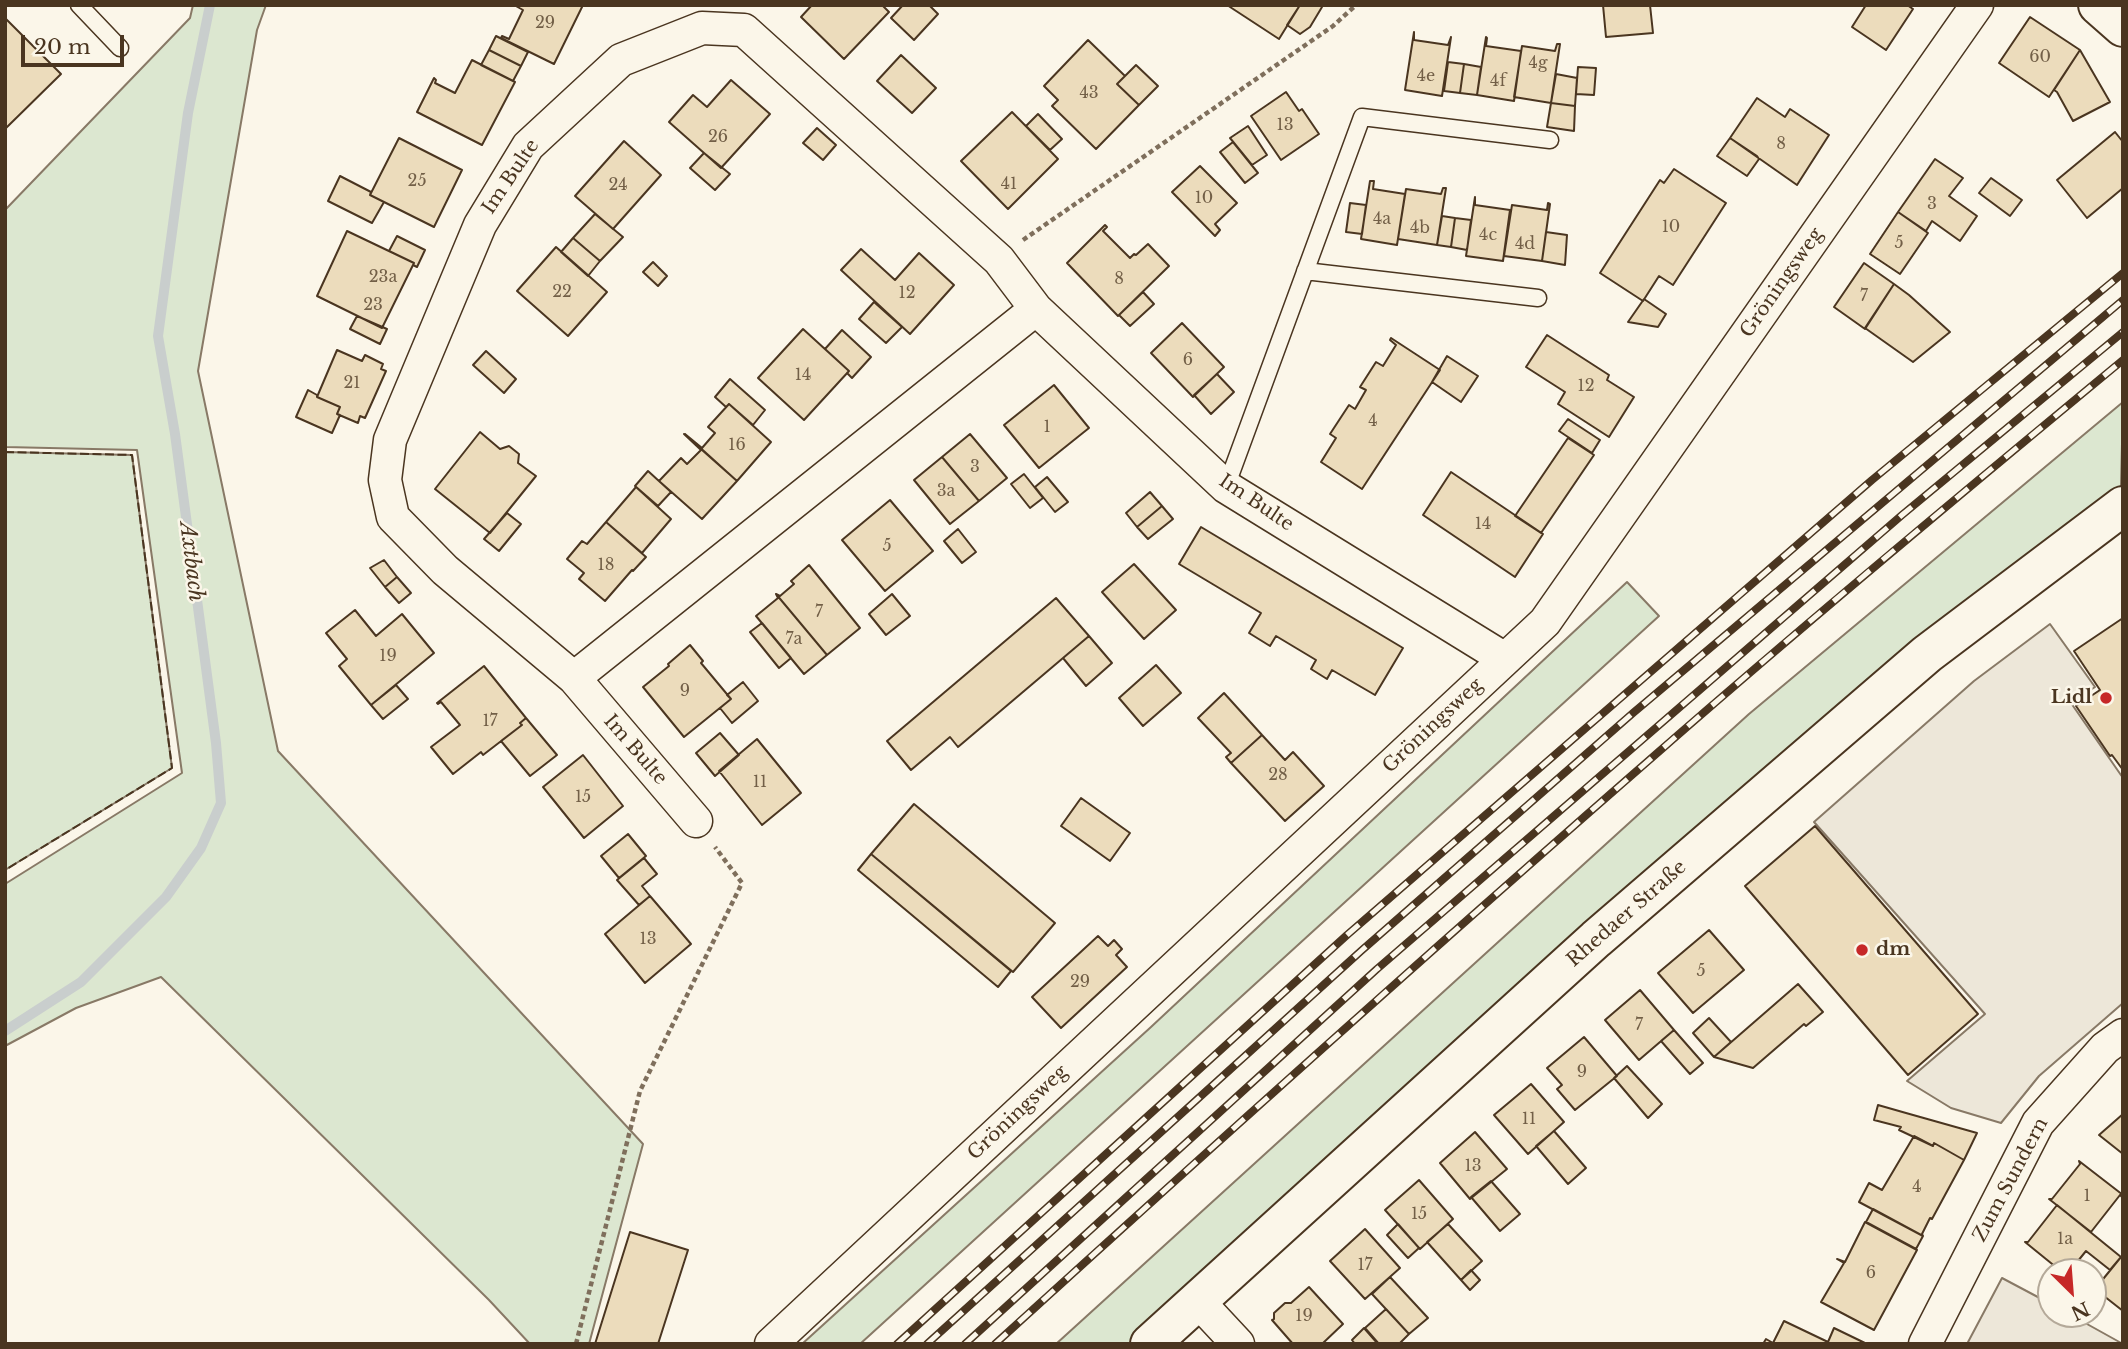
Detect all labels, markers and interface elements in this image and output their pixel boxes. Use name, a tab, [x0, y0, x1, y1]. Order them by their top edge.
house number: 29	[535, 13, 555, 33]
scale bar	[24, 21, 128, 65]
text: 20 m	[34, 34, 91, 60]
house number: 60	[2029, 47, 2051, 67]
house number: 4g	[1529, 53, 1547, 73]
house number: 4e	[1417, 66, 1435, 86]
house number: 4f	[1490, 71, 1506, 91]
house number: 43	[1079, 83, 1099, 103]
house number: 13	[1277, 115, 1293, 135]
house number: 26	[708, 127, 728, 147]
house number: 8	[1776, 134, 1786, 154]
street label: Im Bulte	[478, 135, 544, 219]
house number: 25	[408, 171, 426, 191]
house number: 41	[1001, 174, 1017, 194]
house number: 24	[608, 175, 628, 195]
house number: 10	[1195, 188, 1213, 208]
house number: 3	[1927, 194, 1937, 214]
house number: 4a	[1373, 209, 1391, 229]
house number: 10	[1662, 217, 1680, 237]
house number: 4b	[1410, 218, 1430, 238]
street label: Gröningsweg	[1736, 224, 1828, 342]
house number: 4c	[1479, 225, 1497, 245]
house number: 5	[1894, 233, 1904, 253]
house number: 4d	[1515, 234, 1535, 254]
house number: 23a	[369, 267, 397, 287]
house number: 8	[1114, 269, 1124, 289]
house number: 22	[552, 282, 572, 302]
house number: 12	[899, 283, 915, 303]
house number: 7	[1860, 286, 1868, 306]
house number: 23	[363, 295, 383, 315]
house number: 6	[1183, 350, 1193, 370]
house number: 14	[795, 365, 811, 385]
house number: 21	[344, 373, 360, 393]
house number: 12	[1578, 376, 1594, 396]
house number: 4	[1368, 411, 1378, 431]
house number: 1	[1043, 417, 1051, 437]
house number: 16	[728, 435, 746, 455]
house number: 3	[970, 457, 980, 477]
street label: Im Bulte	[1214, 470, 1298, 536]
house number: 3a	[937, 481, 955, 501]
house number: 14	[1475, 514, 1491, 534]
water label: Axtbach	[174, 521, 208, 603]
house number: 5	[882, 536, 892, 556]
house number: 18	[598, 555, 614, 575]
house number: 7	[815, 602, 823, 622]
house number: 7a	[786, 629, 802, 649]
house number: 19	[379, 646, 397, 666]
street label: Gröningsweg	[1378, 674, 1488, 778]
house number: 9	[680, 681, 690, 701]
place label: Lidl	[2051, 687, 2092, 709]
marker: Lidl	[2098, 690, 2114, 706]
street label: Im Bulte	[598, 710, 672, 790]
house number: 17	[482, 711, 498, 731]
house number: 28	[1268, 765, 1288, 785]
house number: 11	[753, 772, 767, 792]
house number: 15	[575, 787, 591, 807]
street label: Rhedaer Straße	[1563, 856, 1691, 972]
house number: 13	[640, 929, 656, 949]
place label: dm	[1876, 939, 1910, 961]
marker: dm	[1854, 942, 1870, 958]
house number: 5	[1696, 961, 1706, 981]
house number: 29	[1070, 972, 1090, 992]
house number: 7	[1635, 1015, 1643, 1035]
street label: Gröningsweg	[963, 1061, 1073, 1165]
house number: 9	[1577, 1062, 1587, 1082]
house number: 11	[1522, 1109, 1536, 1129]
street label: Zum Sundern	[1969, 1114, 2053, 1246]
house number: 13	[1465, 1156, 1481, 1176]
house number: 4	[1912, 1177, 1922, 1197]
house number: 1	[2083, 1186, 2091, 1206]
house number: 15	[1411, 1204, 1427, 1224]
house number: 1a	[2057, 1229, 2073, 1249]
house number: 17	[1357, 1255, 1373, 1275]
north arrow	[2037, 1258, 2107, 1328]
house number: 6	[1866, 1263, 1876, 1283]
text: N	[2067, 1296, 2093, 1325]
house number: 19	[1295, 1306, 1313, 1326]

